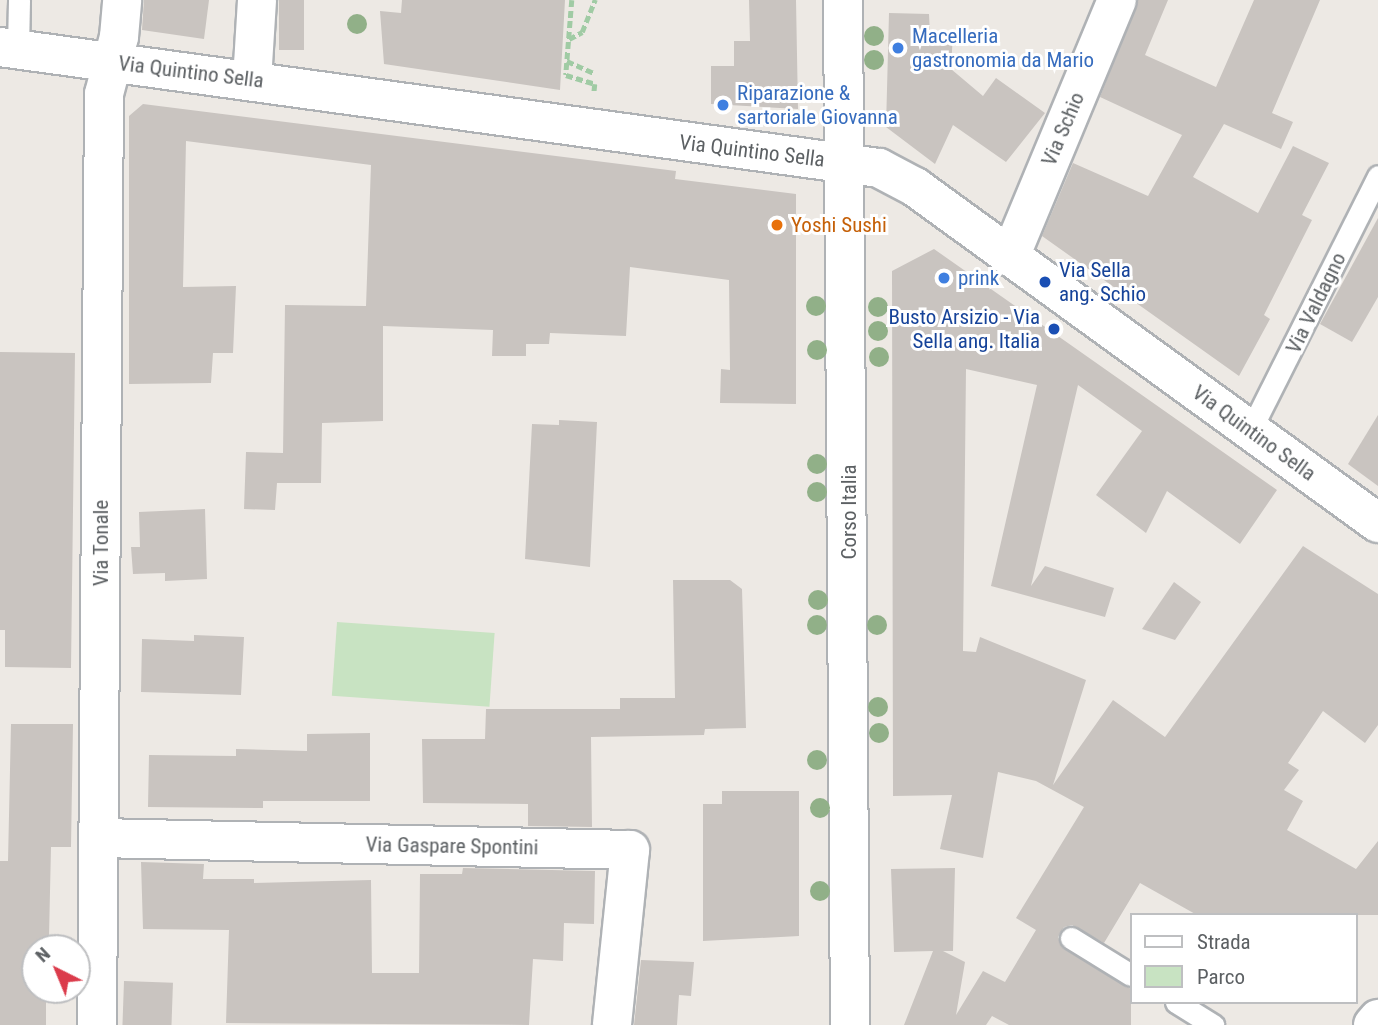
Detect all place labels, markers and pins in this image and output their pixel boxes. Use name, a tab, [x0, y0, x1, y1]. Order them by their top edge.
place label: Macelleria gastronomia da Mario	[912, 23, 1094, 73]
marker: Macelleria gastronomia da Mario	[890, 40, 906, 56]
place label: Riparazione & sartoriale Giovanna	[737, 80, 898, 130]
marker: Riparazione & sartoriale Giovanna	[715, 97, 731, 113]
place label: Yoshi Sushi	[791, 212, 887, 238]
marker: Yoshi Sushi	[769, 217, 785, 233]
place label: Via Sella ang. Schio	[1059, 257, 1146, 307]
place label: prink	[958, 265, 999, 291]
marker: prink	[936, 270, 952, 286]
marker: Via Sella ang. Schio	[1037, 274, 1053, 290]
place label: Busto Arsizio - Via Sella ang. Italia	[888, 304, 1040, 354]
marker: Busto Arsizio - Via Sella ang. Italia	[1046, 321, 1062, 337]

